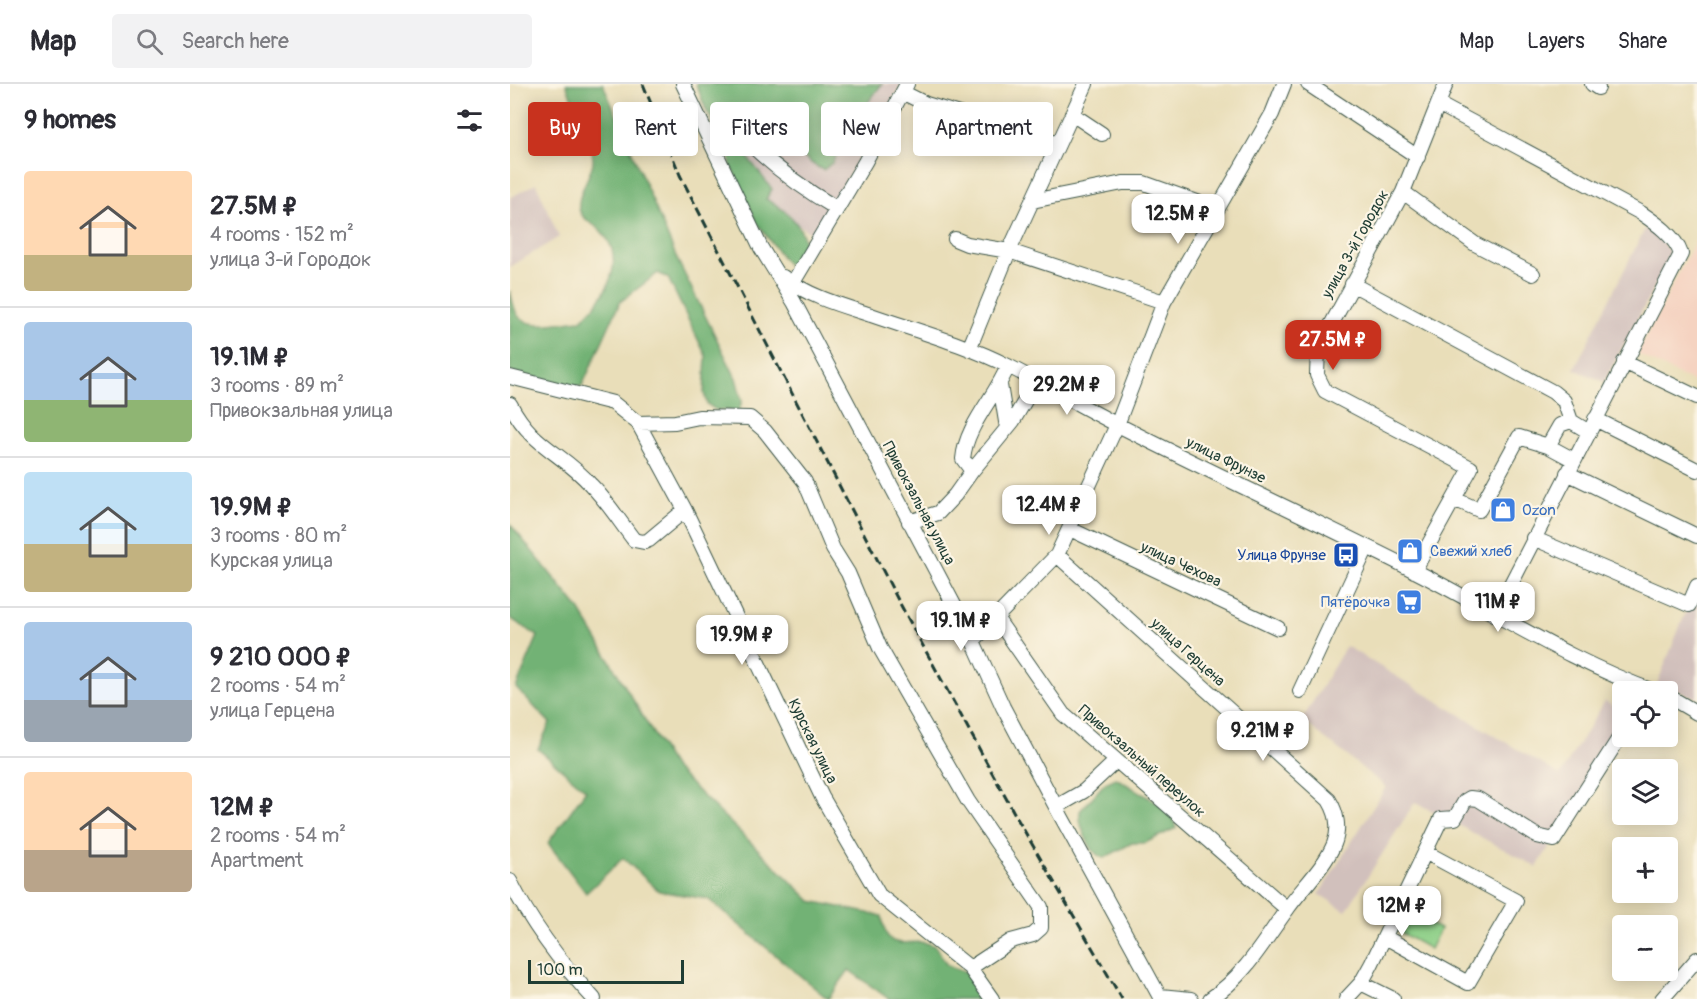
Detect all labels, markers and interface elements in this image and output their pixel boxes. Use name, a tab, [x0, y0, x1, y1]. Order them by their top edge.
search box	[112, 14, 532, 68]
text: Map	[30, 24, 76, 59]
icon: search	[133, 25, 166, 58]
text: Search here	[181, 27, 289, 55]
text: Map	[1459, 28, 1494, 55]
text: Layers	[1527, 28, 1585, 55]
text: Share	[1618, 28, 1667, 55]
chip: Buy	[528, 102, 601, 156]
chip: Rent	[613, 102, 698, 156]
chip: Filters	[710, 102, 809, 156]
chip: New	[821, 102, 901, 156]
chip: Apartment	[913, 102, 1053, 156]
text: 9 homes	[24, 104, 116, 136]
icon: filters	[453, 104, 486, 137]
street label: улица 3-й Городок	[1317, 187, 1393, 303]
text: 27.5M ₽	[210, 190, 298, 222]
pin: 12.5M ₽	[1123, 194, 1233, 245]
icon: home	[72, 195, 144, 267]
text: 12.5M ₽	[1146, 201, 1210, 226]
text: 4 rooms · 152 m²	[210, 222, 354, 247]
text: улица 3-й Городок	[210, 247, 371, 272]
pin: 27.5M ₽	[1278, 320, 1388, 371]
text: 27.5M ₽	[1299, 327, 1367, 352]
text: 19.1M ₽	[210, 341, 289, 373]
icon: home	[72, 346, 144, 418]
pin: 29.2M ₽	[1012, 365, 1122, 416]
text: 29.2M ₽	[1033, 372, 1101, 397]
text: 3 rooms · 89 m²	[210, 373, 344, 398]
text: Привокзальная улица	[210, 398, 393, 423]
street label: улица Фрунзе	[1182, 433, 1269, 488]
street label: Привокзальная улица	[878, 438, 959, 568]
pin: 12.4M ₽	[994, 485, 1104, 536]
text: 19.9M ₽	[210, 491, 293, 523]
text: 12.4M ₽	[1016, 492, 1082, 517]
shop icon: Ozon	[1488, 495, 1518, 525]
icon: home	[72, 496, 144, 568]
place label: Ozon	[1522, 501, 1556, 520]
text: 3 rooms · 80 m²	[210, 523, 347, 548]
shop icon: Свежий хлеб	[1395, 536, 1425, 566]
street label: улица Чехова	[1136, 537, 1224, 591]
bus stop icon: Улица Фрунзе	[1331, 540, 1361, 570]
place label: Свежий хлеб	[1430, 542, 1513, 561]
place label: Улица Фрунзе	[1237, 546, 1327, 565]
text: Курская улица	[210, 548, 333, 573]
pin: 11M ₽	[1456, 582, 1540, 633]
supermarket icon: Пятёрочка	[1394, 587, 1424, 617]
text: 11M ₽	[1475, 589, 1521, 614]
place label: Пятёрочка	[1321, 593, 1390, 612]
pin: 19.1M ₽	[906, 601, 1016, 652]
text: 19.1M ₽	[930, 608, 992, 633]
street label: улица Герцена	[1146, 613, 1229, 691]
pin: 19.9M ₽	[687, 615, 797, 666]
text: 19.9M ₽	[710, 622, 774, 647]
text: 9 210 000 ₽	[210, 641, 352, 673]
icon: home	[72, 646, 144, 718]
text: 2 rooms · 54 m²	[210, 673, 346, 698]
map controls	[1612, 681, 1678, 981]
button: locate	[1612, 681, 1678, 747]
street label: Курская улица	[784, 696, 841, 787]
text: улица Герцена	[210, 698, 335, 723]
street label: Привокзальный переулок	[1074, 701, 1209, 822]
pin: 9.21M ₽	[1208, 711, 1318, 762]
text: 9.21M ₽	[1231, 718, 1295, 743]
button: layers	[1612, 759, 1678, 825]
text: 12M ₽	[210, 791, 275, 823]
icon: home	[72, 796, 144, 868]
text: 2 rooms · 54 m²	[210, 823, 346, 848]
button: +	[1612, 837, 1678, 903]
text: Apartment	[210, 848, 303, 873]
pin: 12M ₽	[1360, 886, 1444, 937]
text: 12M ₽	[1377, 893, 1427, 918]
button: −	[1612, 915, 1678, 981]
scale bar	[528, 957, 684, 984]
text: 100 m	[537, 960, 583, 980]

